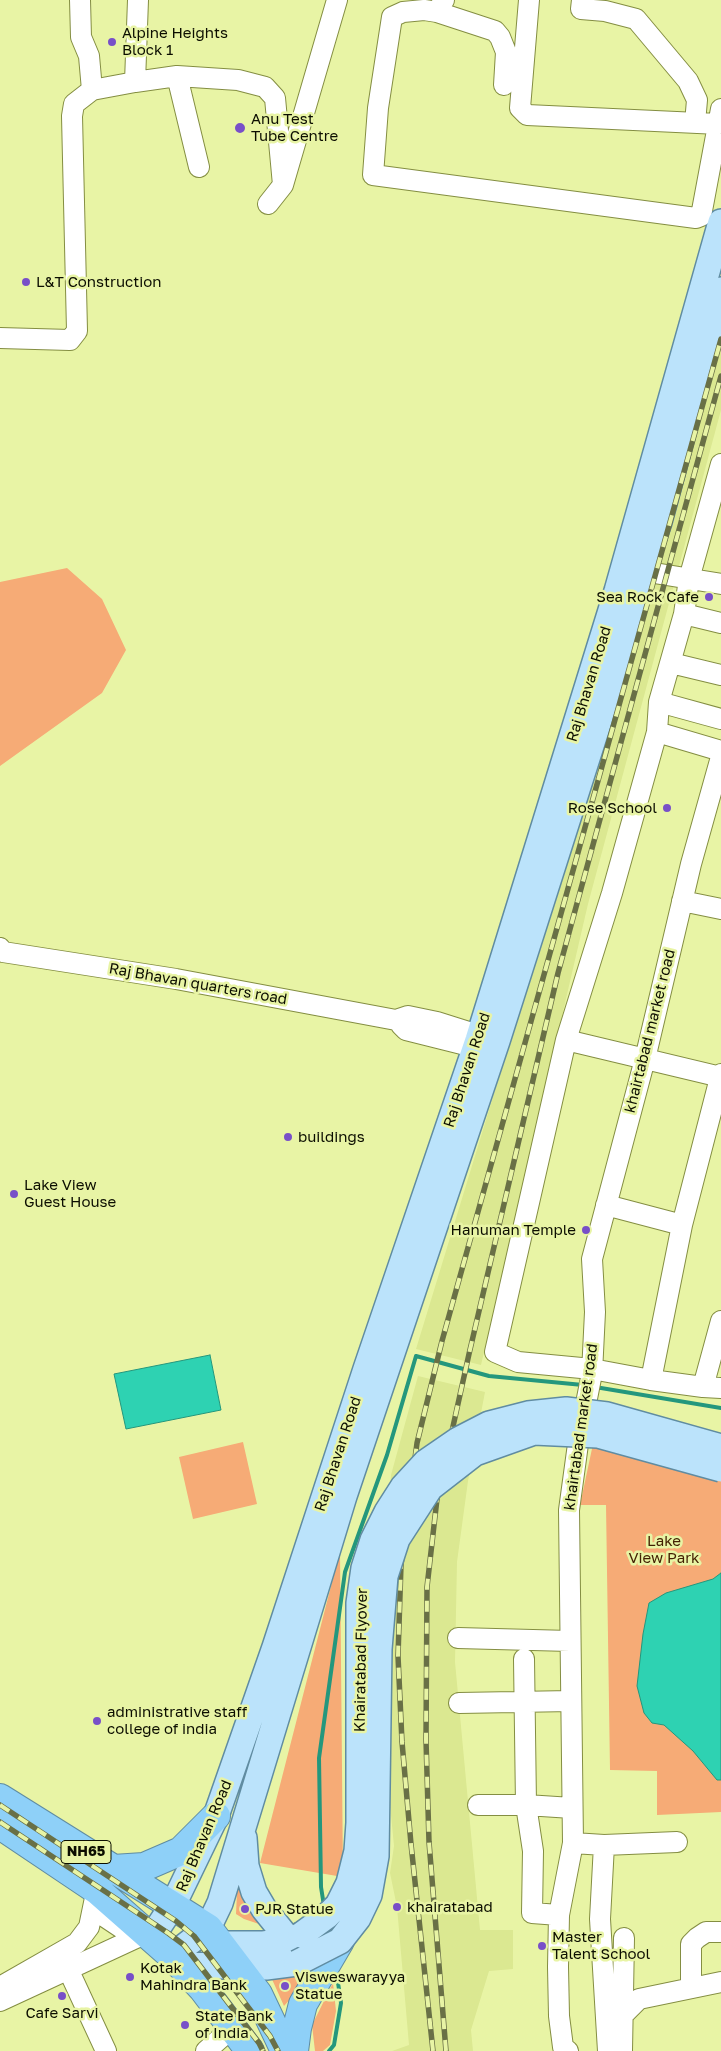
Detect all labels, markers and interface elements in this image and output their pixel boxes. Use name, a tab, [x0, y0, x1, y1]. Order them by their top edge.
place label: Alpine Heights Block 1	[122, 24, 228, 59]
marker: Alpine Heights Block 1	[106, 36, 118, 48]
place label: Anu Test Tube Centre	[251, 110, 338, 145]
marker: Anu Test Tube Centre	[233, 121, 247, 135]
place label: L&T Construction	[36, 273, 161, 291]
marker: L&T Construction	[20, 276, 32, 288]
place label: Sea Rock Cafe	[596, 588, 699, 606]
marker: Sea Rock Cafe	[703, 591, 715, 603]
street label: Raj Bhavan Road	[563, 624, 615, 744]
place label: Rose School	[568, 799, 657, 817]
marker: Rose School	[661, 802, 673, 814]
street label: khairtabad market road	[621, 947, 679, 1115]
street label: Raj Bhavan quarters road	[107, 959, 289, 1009]
street label: Raj Bhavan Road	[440, 1010, 494, 1130]
place label: buildings	[298, 1128, 365, 1146]
marker: buildings	[282, 1131, 294, 1143]
place label: Lake View Guest House	[24, 1176, 116, 1211]
marker: Lake View Guest House	[8, 1188, 20, 1200]
place label: Hanuman Temple	[451, 1221, 576, 1239]
marker: Hanuman Temple	[580, 1224, 592, 1236]
street label: khairtabad market road	[560, 1343, 602, 1511]
street label: Raj Bhavan Road	[311, 1394, 365, 1514]
park label: Lake View Park	[629, 1532, 699, 1567]
street label: Khairatabad Flyover	[351, 1588, 371, 1732]
place label: administrative staff college of india	[107, 1703, 247, 1738]
marker: administrative staff college of india	[91, 1715, 103, 1727]
street label: Raj Bhavan Road	[172, 1777, 236, 1895]
road number: NH65	[61, 1840, 111, 1864]
place label: khairatabad	[407, 1898, 493, 1916]
place label: PJR Statue	[255, 1900, 333, 1918]
marker: khairatabad	[391, 1901, 403, 1913]
marker: PJR Statue	[239, 1903, 251, 1915]
place label: Master Talent School	[552, 1928, 650, 1963]
marker: Master Talent School	[536, 1940, 548, 1952]
place label: Kotak Mahindra Bank	[140, 1959, 247, 1994]
place label: Visweswarayya Statue	[295, 1968, 405, 2003]
marker: Kotak Mahindra Bank	[124, 1971, 136, 1983]
marker: Visweswarayya Statue	[279, 1980, 291, 1992]
marker: Cafe Sarvi	[56, 1990, 68, 2002]
place label: Cafe Sarvi	[25, 2004, 99, 2022]
place label: State Bank of India	[195, 2007, 273, 2042]
marker: State Bank of India	[179, 2019, 191, 2031]

